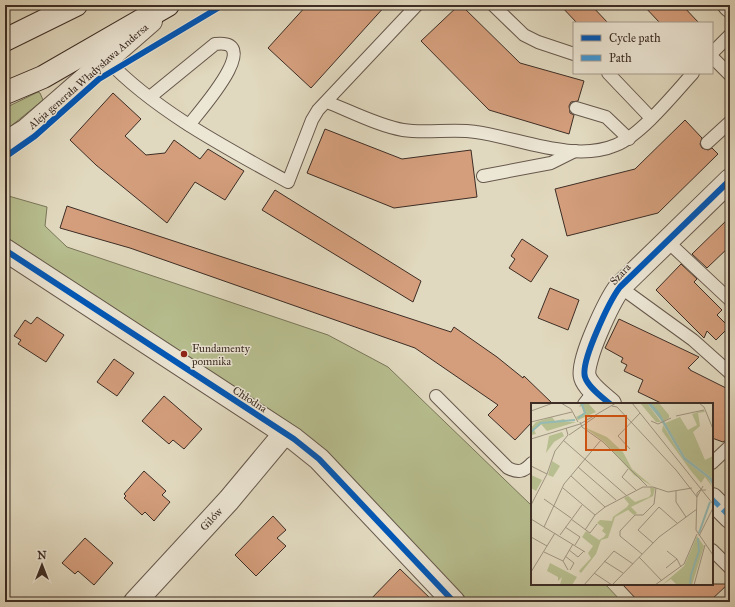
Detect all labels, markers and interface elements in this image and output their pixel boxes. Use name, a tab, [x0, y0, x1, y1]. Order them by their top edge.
street label: Aleja generała Władysława Andersa	[25, 21, 151, 133]
legend	[573, 22, 713, 74]
text: Cycle path	[609, 31, 661, 45]
text: Path	[609, 51, 632, 65]
street label: Szara	[607, 261, 634, 288]
place label: Fundamenty pomnika	[191, 342, 251, 368]
marker: Fundamenty pomnika	[179, 349, 189, 359]
street label: Chłodna	[230, 384, 270, 415]
inset map	[531, 403, 713, 585]
street label: Gilów	[197, 505, 226, 534]
north arrow	[22, 545, 62, 585]
text: N	[37, 549, 47, 562]

